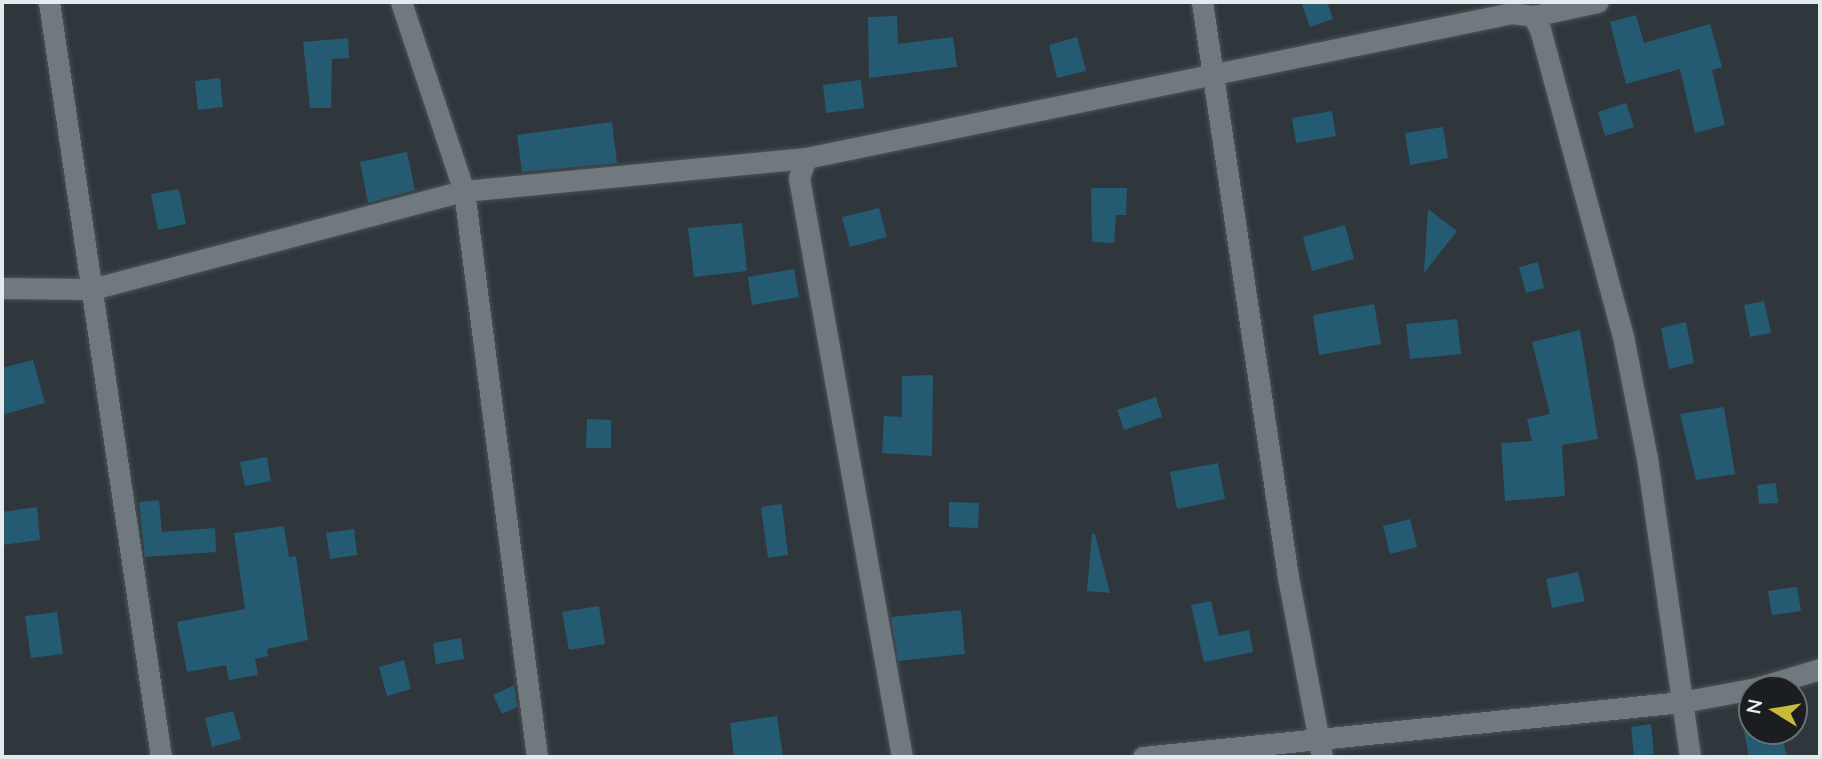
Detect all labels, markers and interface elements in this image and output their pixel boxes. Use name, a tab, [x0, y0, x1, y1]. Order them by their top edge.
north arrow	[1738, 675, 1808, 745]
text: N	[1741, 697, 1767, 716]

